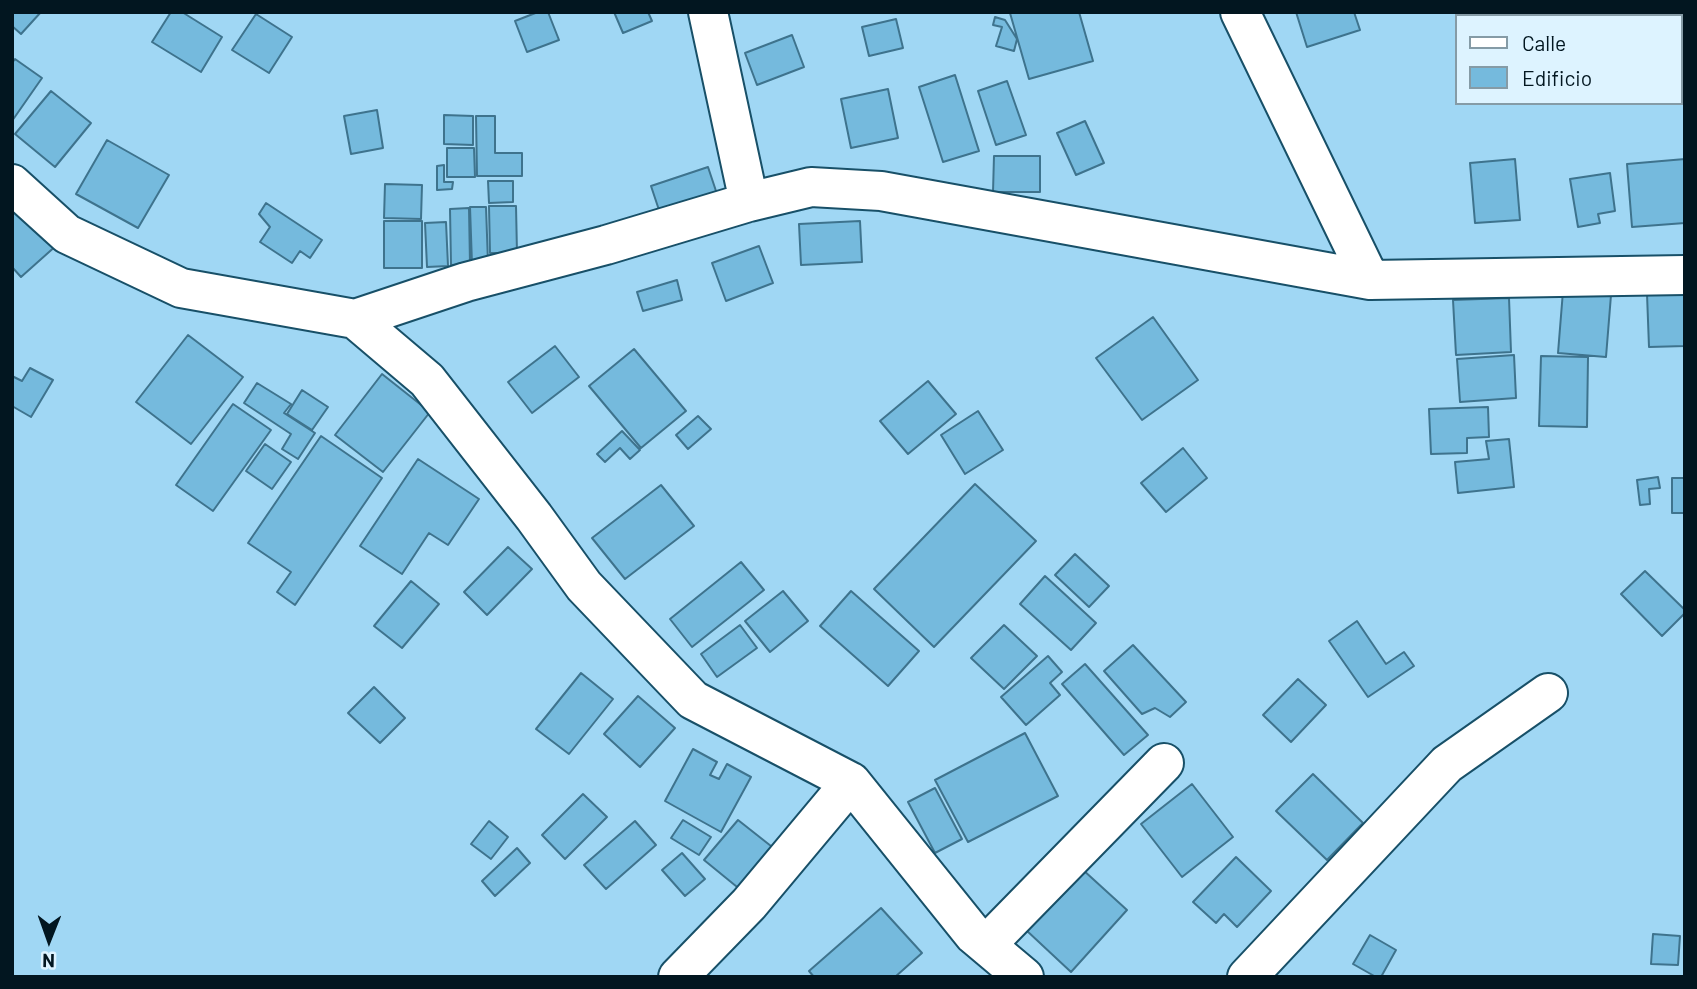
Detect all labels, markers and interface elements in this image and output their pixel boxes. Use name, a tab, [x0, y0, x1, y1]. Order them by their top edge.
legend	[1456, 14, 1683, 105]
text: Calle	[1522, 30, 1566, 55]
text: Edificio	[1522, 65, 1592, 90]
north arrow	[14, 905, 84, 975]
text: N	[42, 950, 55, 973]

